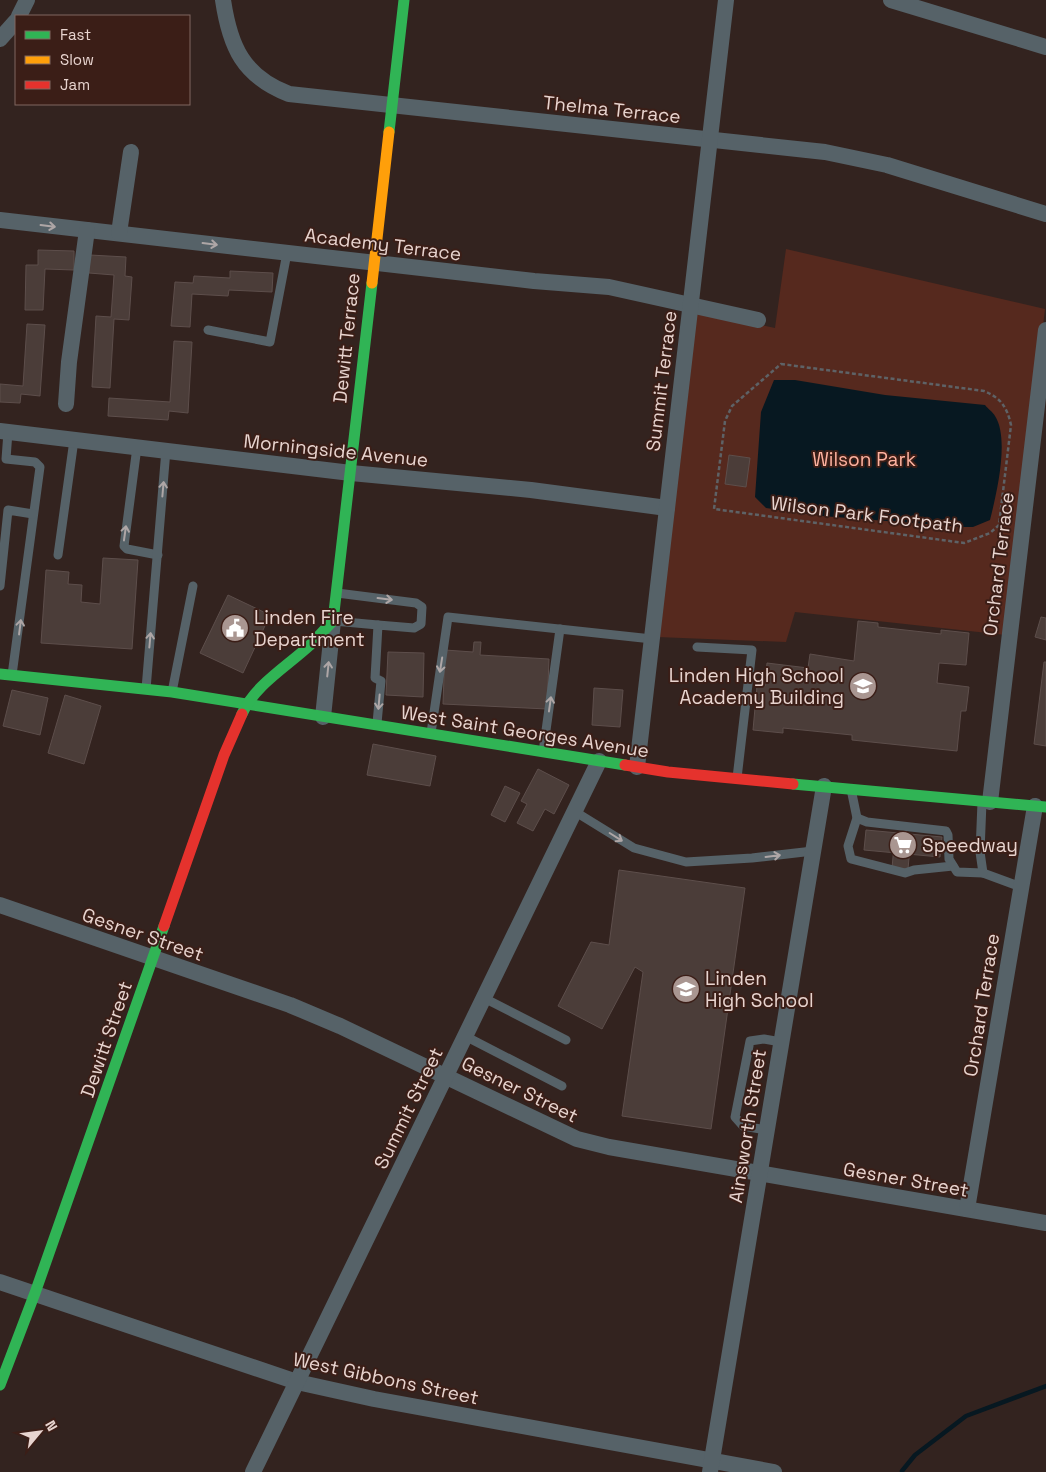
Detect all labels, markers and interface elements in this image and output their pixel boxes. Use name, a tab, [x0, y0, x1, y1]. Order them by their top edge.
legend	[15, 15, 190, 105]
text: Fast	[60, 25, 91, 44]
text: Slow	[60, 50, 94, 69]
text: Jam	[60, 75, 90, 94]
street label: Thelma Terrace	[542, 90, 682, 129]
one-way arrow	[40, 221, 56, 231]
street label: Academy Terrace	[303, 222, 463, 267]
one-way arrow	[202, 239, 218, 249]
street label: Dewitt Terrace	[327, 272, 366, 404]
street label: Summit Terrace	[640, 309, 683, 453]
street label: Morningside Avenue	[242, 428, 429, 473]
park label: Wilson Park	[812, 447, 916, 472]
one-way arrow	[158, 481, 168, 497]
street label: Wilson Park Footpath	[769, 490, 965, 539]
street label: Orchard Terrace	[977, 491, 1020, 637]
one-way arrow	[120, 526, 130, 542]
one-way arrow	[377, 594, 393, 604]
place label: Linden Fire Department	[254, 605, 365, 652]
public building icon: Linden Fire Department	[220, 613, 250, 643]
one-way arrow	[15, 619, 25, 635]
one-way arrow	[145, 633, 155, 649]
one-way arrow	[436, 656, 446, 672]
one-way arrow	[323, 661, 333, 677]
place label: Linden High School Academy Building	[669, 663, 844, 710]
school or university icon: Linden High School Academy Building	[848, 671, 878, 701]
one-way arrow	[374, 694, 384, 710]
one-way arrow	[545, 696, 555, 712]
street label: West Saint Georges Avenue	[399, 700, 651, 763]
supermarket icon: Speedway	[888, 830, 918, 860]
one-way arrow	[608, 832, 622, 842]
place label: Speedway	[922, 833, 1018, 858]
one-way arrow	[765, 851, 781, 861]
street label: Gesner Street	[79, 902, 207, 967]
street label: Orchard Terrace	[958, 932, 1005, 1079]
place label: Linden High School	[705, 966, 814, 1013]
school or university icon: Linden High School	[671, 974, 701, 1004]
street label: Dewitt Street	[75, 978, 138, 1101]
street label: Summit Street	[368, 1043, 449, 1173]
street label: Ainsworth Street	[723, 1047, 772, 1205]
street label: Gesner Street	[457, 1050, 582, 1128]
street label: Gesner Street	[841, 1156, 971, 1203]
street label: West Gibbons Street	[291, 1347, 481, 1410]
north arrow	[15, 1407, 65, 1457]
text: N	[41, 1417, 62, 1434]

